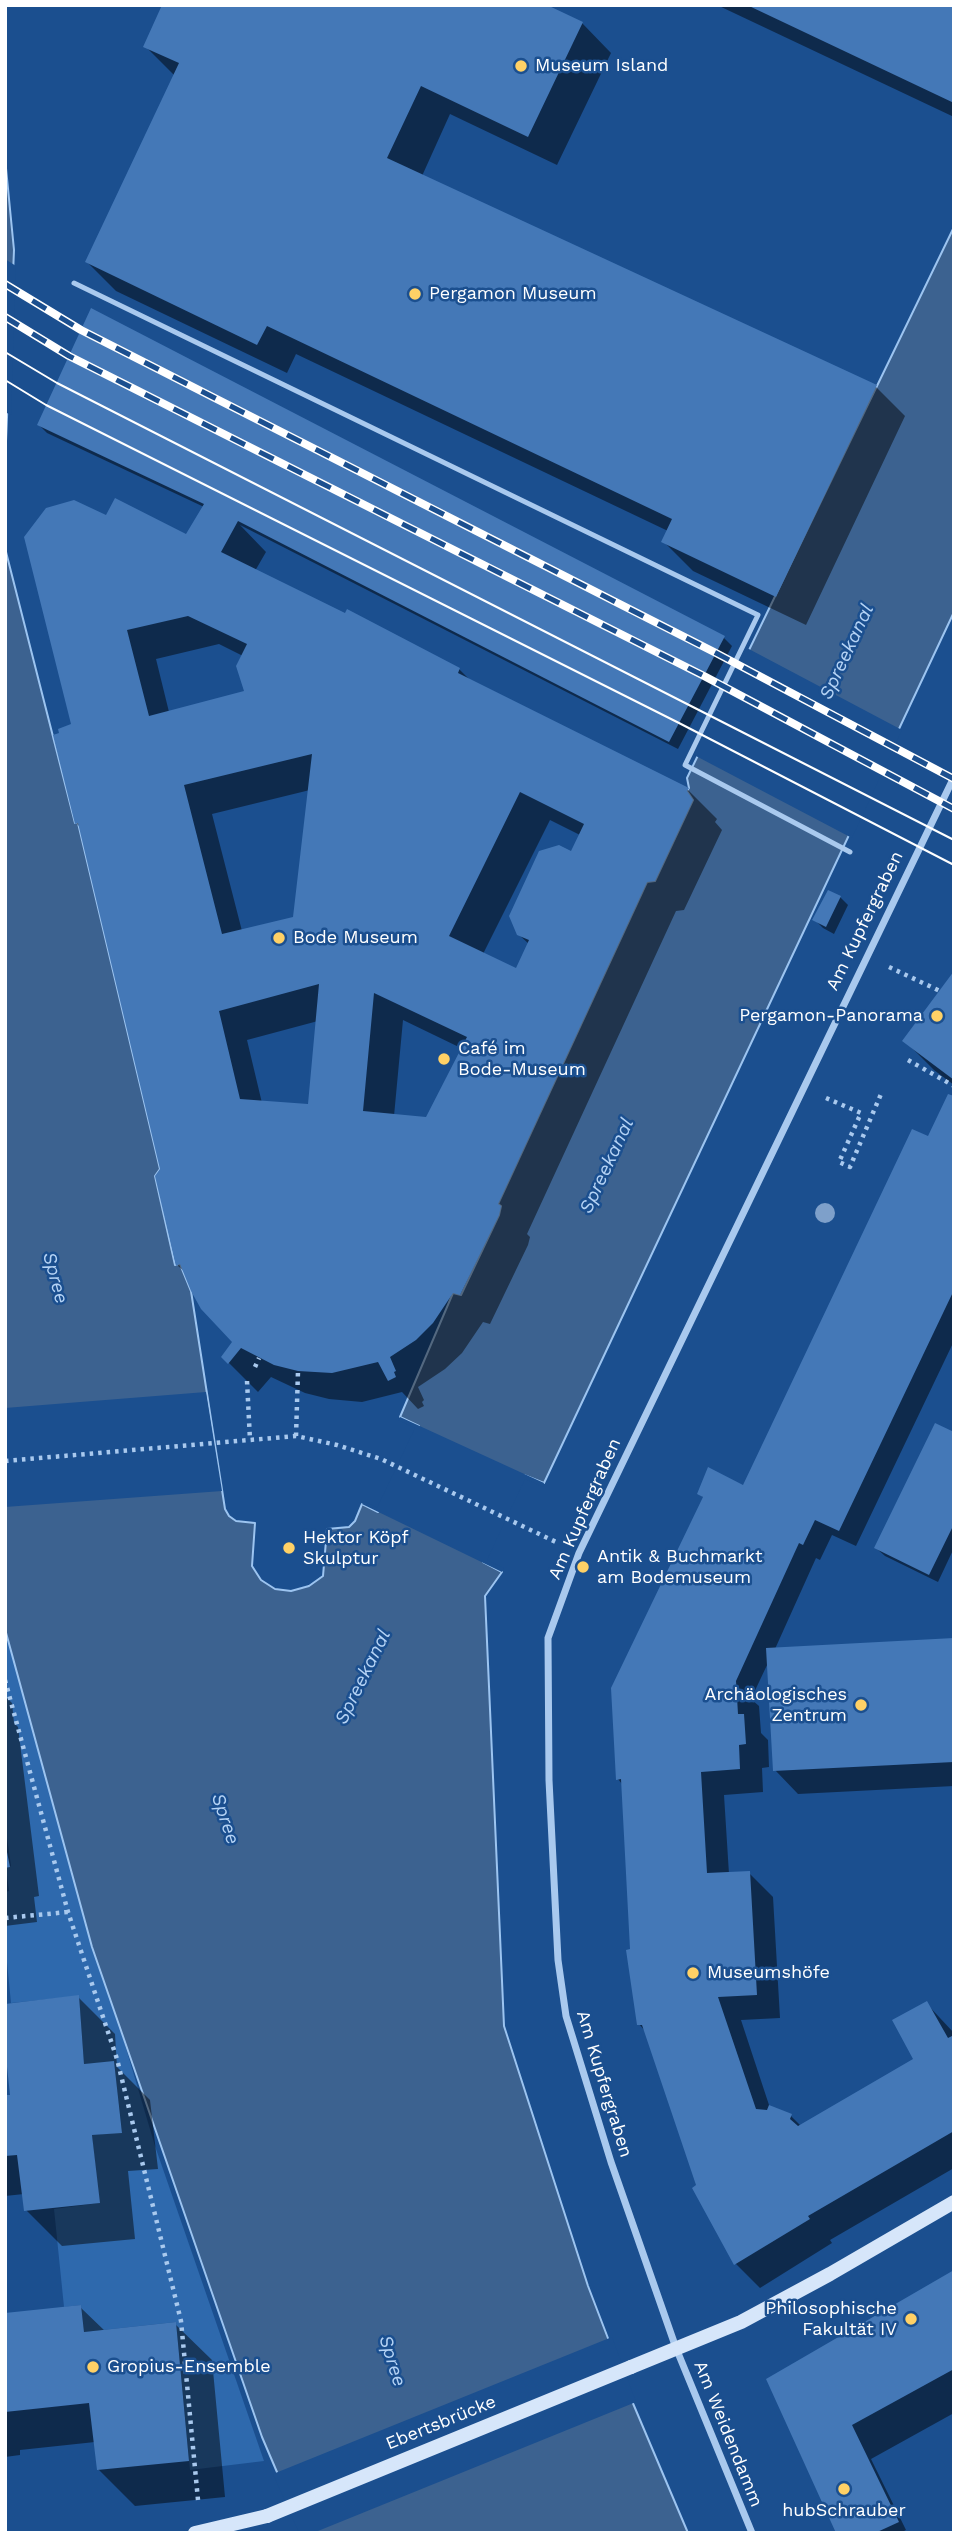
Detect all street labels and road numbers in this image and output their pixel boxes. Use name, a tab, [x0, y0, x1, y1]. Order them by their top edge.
street label: Am Kupfergraben	[822, 848, 908, 994]
street label: Am Kupfergraben	[544, 1435, 626, 1583]
street label: Am Kupfergraben	[571, 2008, 637, 2160]
street label: Am Weidendamm	[689, 2358, 767, 2510]
street label: Ebertsbrücke	[383, 2391, 499, 2455]

